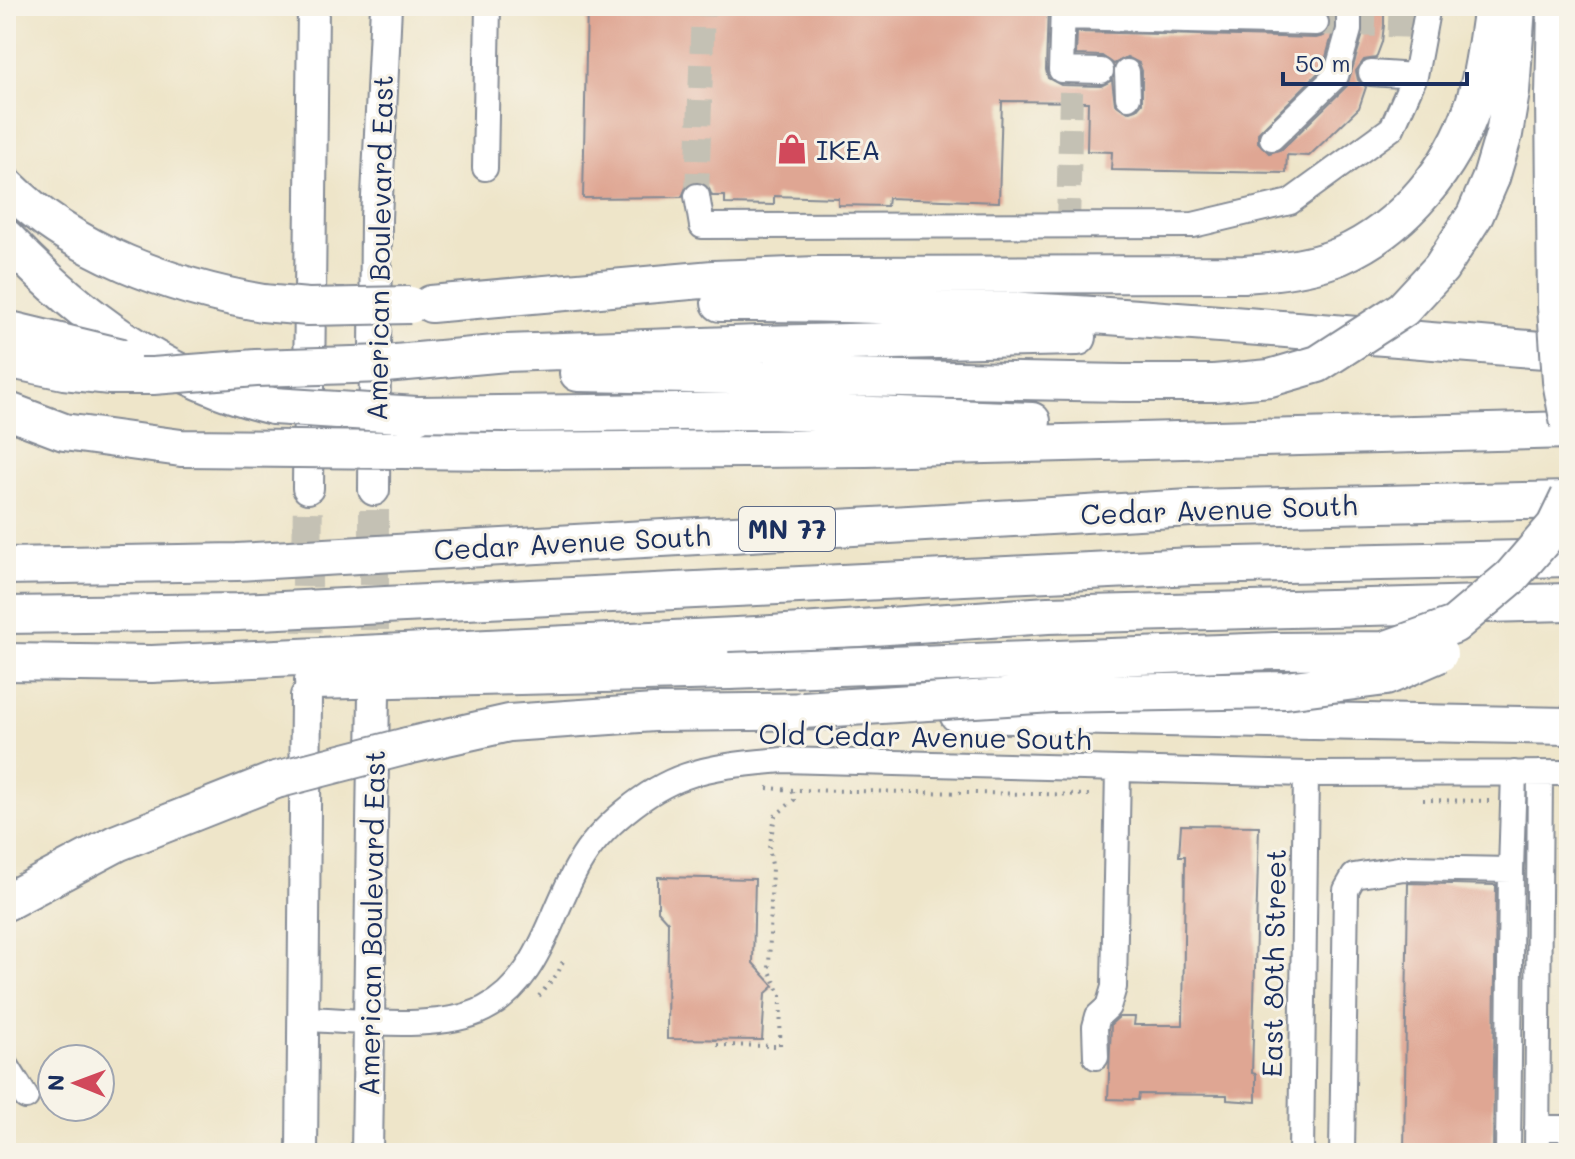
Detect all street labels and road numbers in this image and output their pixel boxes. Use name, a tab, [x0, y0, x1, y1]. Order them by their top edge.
street label: American Boulevard East	[358, 75, 400, 421]
street label: Cedar Avenue South	[1080, 486, 1358, 532]
road number: MN 77	[739, 507, 835, 551]
street label: Cedar Avenue South	[433, 517, 711, 567]
street label: Old Cedar Avenue South	[758, 715, 1092, 757]
street label: American Boulevard East	[350, 750, 392, 1096]
street label: East 80th Street	[1253, 848, 1293, 1078]

